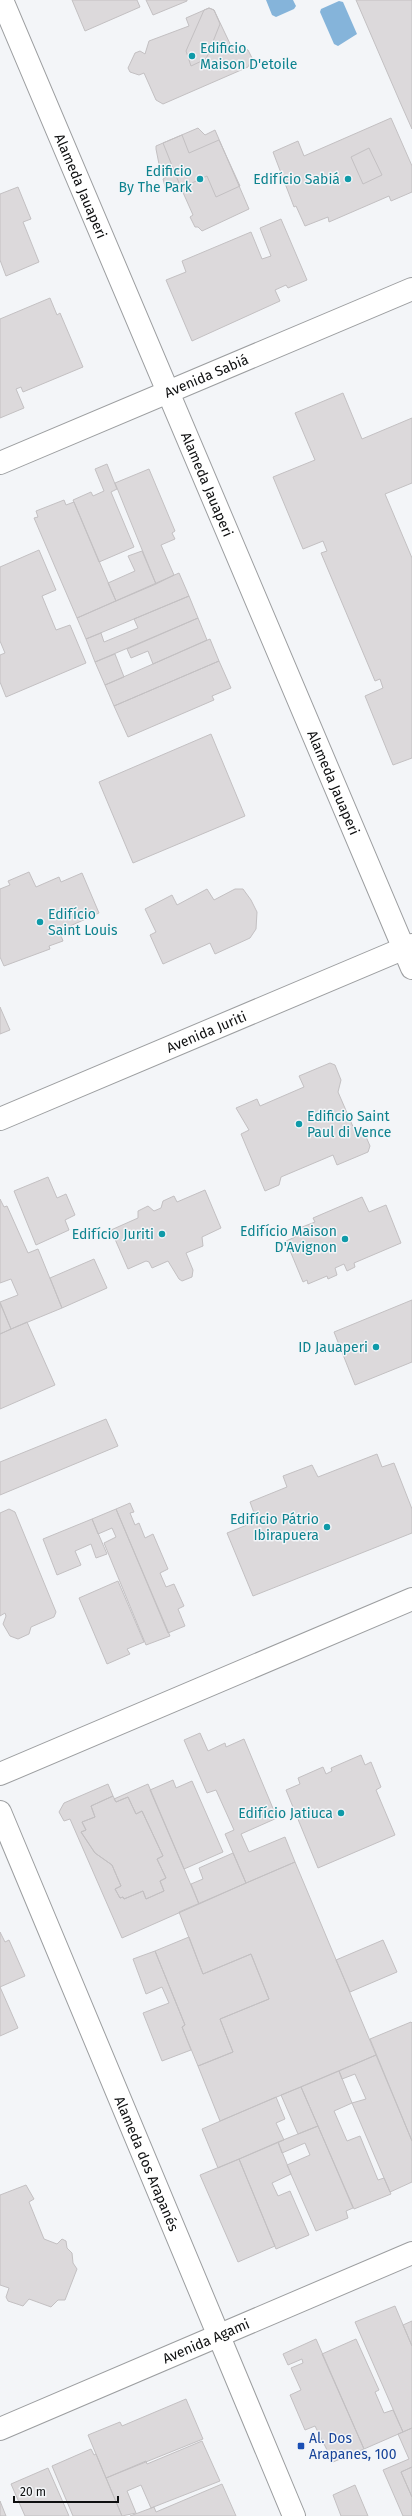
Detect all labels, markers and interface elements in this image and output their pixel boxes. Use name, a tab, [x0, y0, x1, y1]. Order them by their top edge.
place label: Edificio Maison D'etoile	[200, 40, 297, 73]
marker: Edificio Maison D'etoile	[187, 51, 197, 61]
street label: Alameda Jauaperi	[51, 131, 110, 241]
place label: Edificio By The Park	[119, 163, 193, 196]
place label: Edifício Sabiá	[253, 171, 340, 188]
marker: Edificio By The Park	[195, 174, 205, 184]
marker: Edifício Sabiá	[343, 174, 353, 184]
street label: Avenida Sabiá	[162, 351, 251, 401]
street label: Alameda Jauaperi	[177, 429, 237, 539]
street label: Alameda Jauaperi	[304, 728, 363, 838]
place label: Edifício Saint Louis	[48, 906, 118, 939]
marker: Edifício Saint Louis	[35, 917, 45, 927]
street label: Avenida Juriti	[164, 1007, 249, 1056]
place label: Edificio Saint Paul di Vence	[307, 1108, 391, 1141]
marker: Edificio Saint Paul di Vence	[294, 1119, 304, 1129]
place label: Edifício Maison D'Avignon	[240, 1223, 337, 1256]
place label: Edifício Juriti	[72, 1226, 154, 1243]
marker: Edifício Juriti	[157, 1229, 167, 1239]
marker: Edifício Maison D'Avignon	[340, 1234, 350, 1244]
place label: ID Jauaperi	[298, 1339, 368, 1356]
marker: ID Jauaperi	[371, 1342, 381, 1352]
place label: Edifício Pátrio Ibirapuera	[230, 1511, 319, 1544]
marker: Edifício Pátrio Ibirapuera	[322, 1522, 332, 1532]
place label: Edifício Jatiuca	[238, 1805, 333, 1822]
marker: Edifício Jatiuca	[336, 1808, 346, 1818]
street label: Alameda dos Arapanés	[111, 2094, 183, 2234]
street label: Avenida Agami	[160, 2315, 252, 2367]
place label: Al. Dos Arapanes, 100	[309, 2430, 397, 2463]
marker: Al. Dos Arapanes, 100	[296, 2441, 306, 2451]
scale bar	[14, 2478, 118, 2504]
text: 20 m	[20, 2485, 46, 2499]

